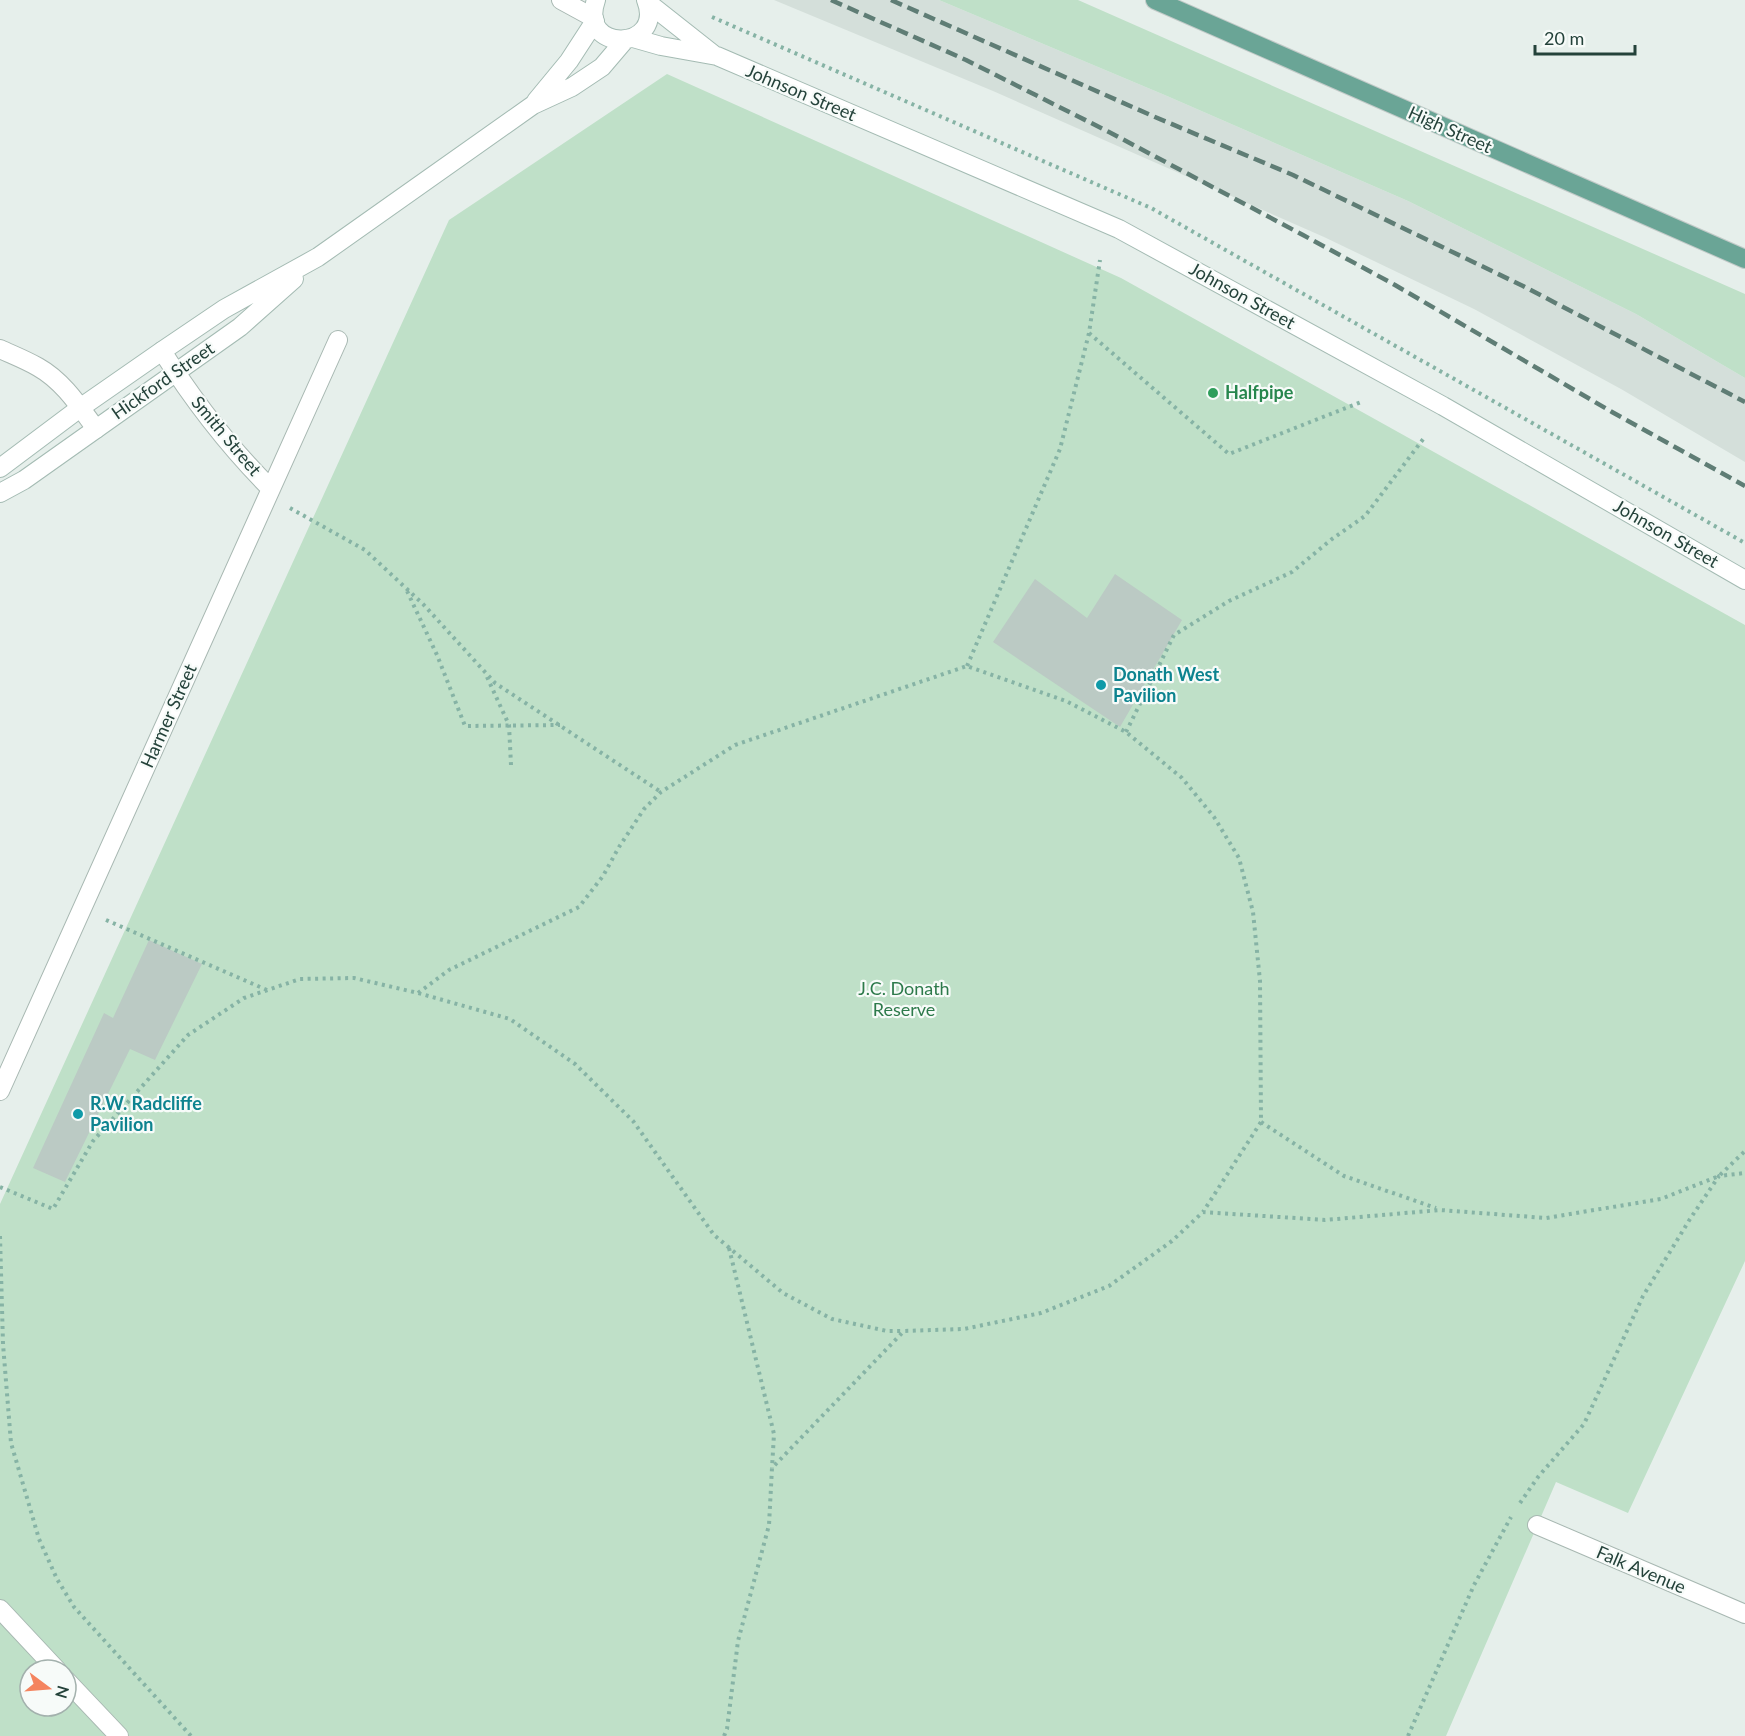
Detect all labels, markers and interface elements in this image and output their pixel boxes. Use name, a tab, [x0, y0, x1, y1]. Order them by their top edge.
scale bar	[1535, 18, 1636, 56]
text: 20 m	[1544, 27, 1584, 49]
street label: Johnson Street	[743, 59, 860, 125]
street label: High Street	[1405, 101, 1496, 158]
street label: Johnson Street	[1186, 257, 1300, 334]
street label: Hickford Street	[107, 336, 218, 424]
place label: Halfpipe	[1225, 381, 1294, 403]
marker: Halfpipe	[1206, 386, 1220, 400]
street label: Smith Street	[187, 391, 267, 480]
street label: Johnson Street	[1610, 494, 1723, 572]
street label: Harmer Street	[135, 660, 201, 771]
place label: Donath West Pavilion	[1113, 663, 1220, 706]
marker: Donath West Pavilion	[1094, 678, 1108, 692]
park label: J.C. Donath Reserve	[858, 977, 950, 1020]
place label: R.W. Radcliffe Pavilion	[90, 1092, 202, 1135]
marker: R.W. Radcliffe Pavilion	[71, 1107, 85, 1121]
street label: Falk Avenue	[1593, 1540, 1689, 1598]
north arrow	[18, 1658, 78, 1718]
text: N	[52, 1684, 74, 1701]

